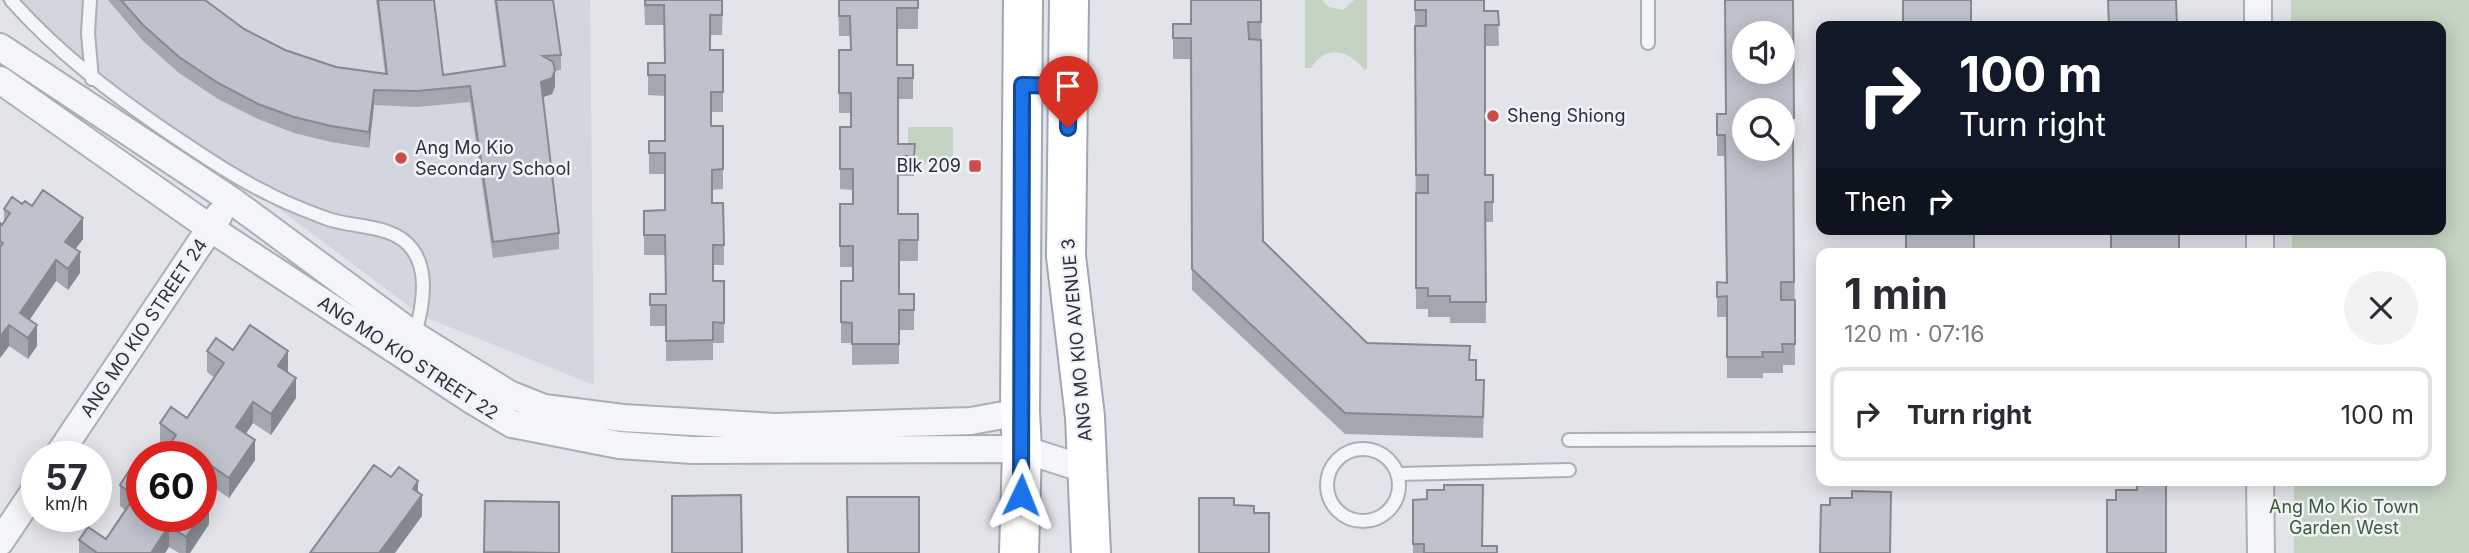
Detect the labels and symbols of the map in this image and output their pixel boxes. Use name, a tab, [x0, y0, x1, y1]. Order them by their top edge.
pin	[1038, 56, 1098, 128]
place label: Sheng Shiong	[1507, 105, 1625, 126]
marker: Sheng Shiong	[1485, 108, 1501, 124]
place label: Ang Mo Kio Secondary School	[415, 137, 571, 179]
marker: Ang Mo Kio Secondary School	[393, 150, 409, 166]
place label: Blk 209	[896, 155, 961, 176]
marker: Blk 209	[967, 158, 983, 174]
street label: ANG MO KIO STREET 24	[76, 235, 211, 421]
street label: ANG MO KIO AVENUE 3	[1057, 238, 1096, 442]
street label: ANG MO KIO STREET 22	[314, 291, 502, 424]
speed limit sign: 60	[126, 441, 217, 532]
position arrow	[984, 458, 1058, 532]
park label: Ang Mo Kio Town Garden West	[2269, 496, 2419, 538]

